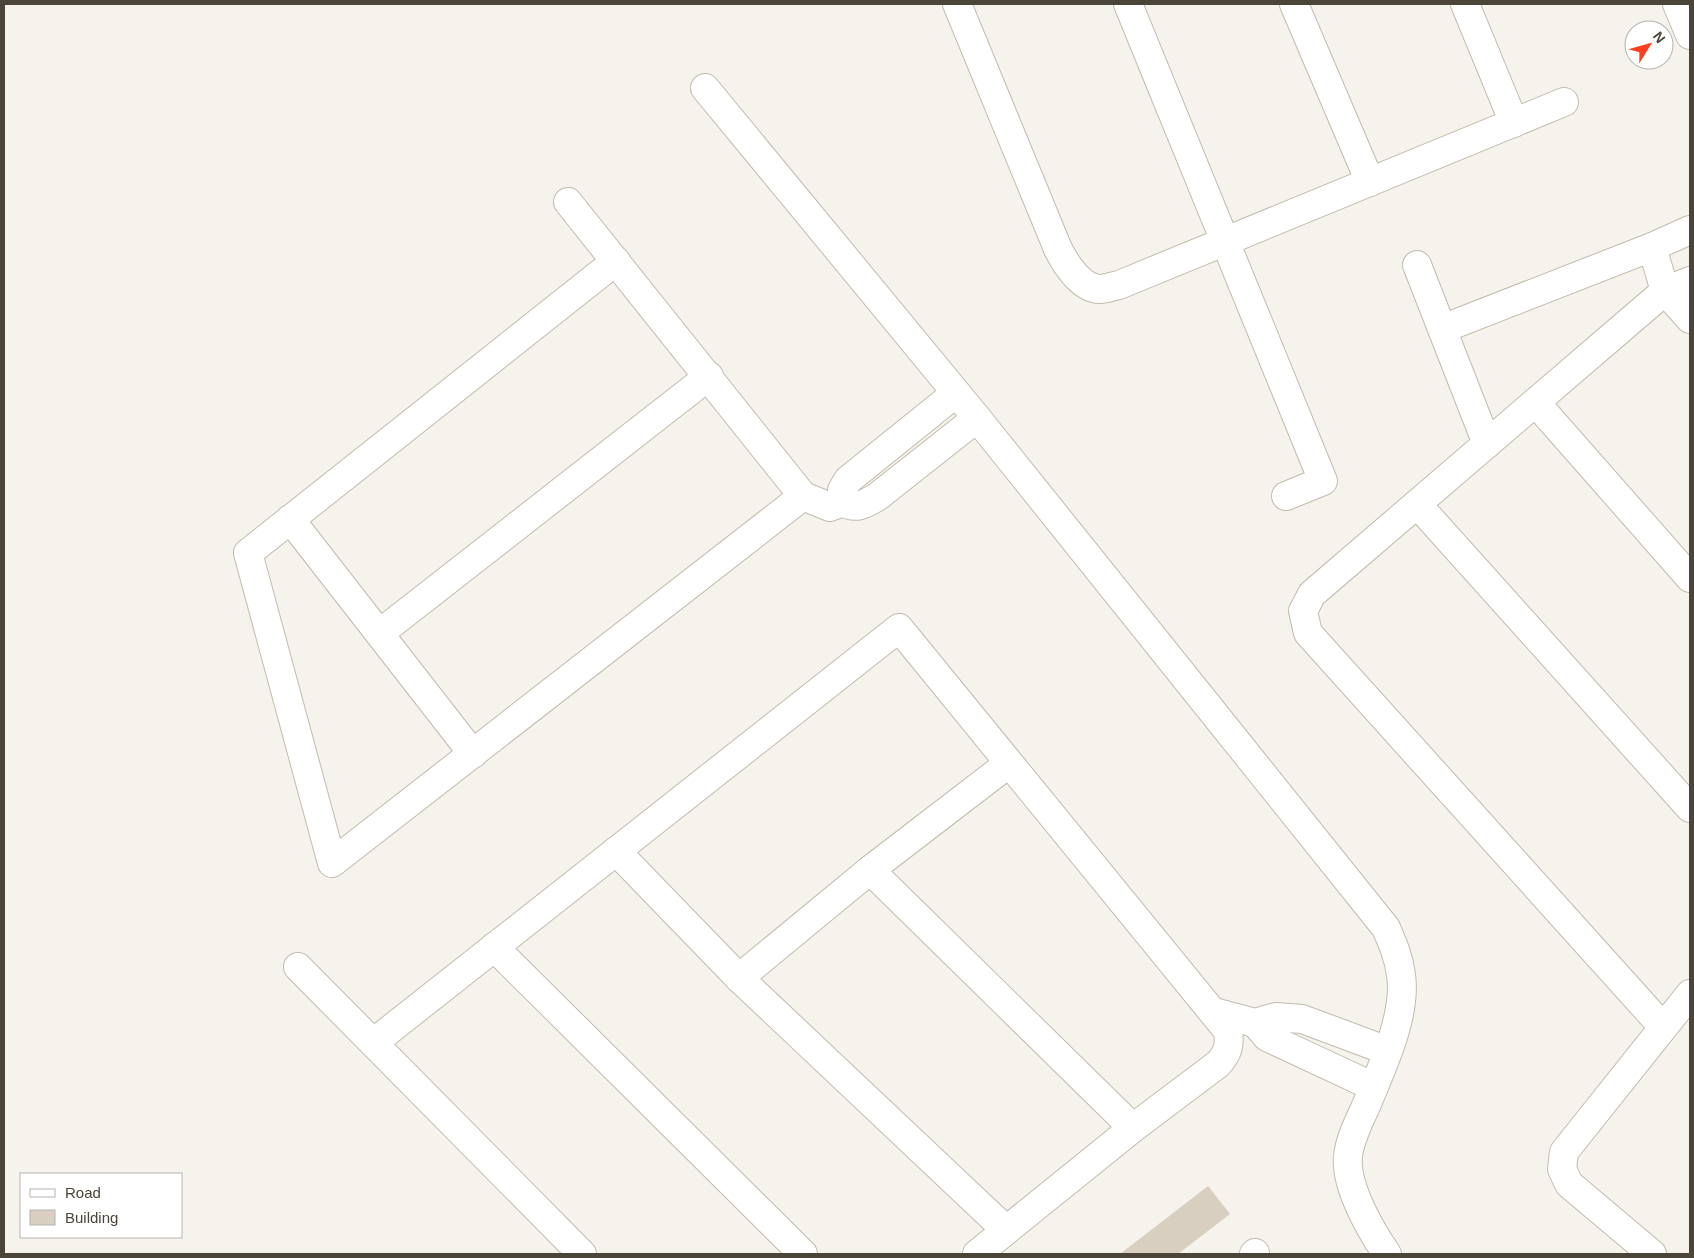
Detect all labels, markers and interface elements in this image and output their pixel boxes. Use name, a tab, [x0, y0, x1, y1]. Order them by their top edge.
north arrow	[1624, 20, 1674, 70]
text: N	[1650, 28, 1669, 46]
legend	[20, 1173, 182, 1238]
text: Road	[65, 1184, 101, 1201]
text: Building	[65, 1209, 118, 1226]

